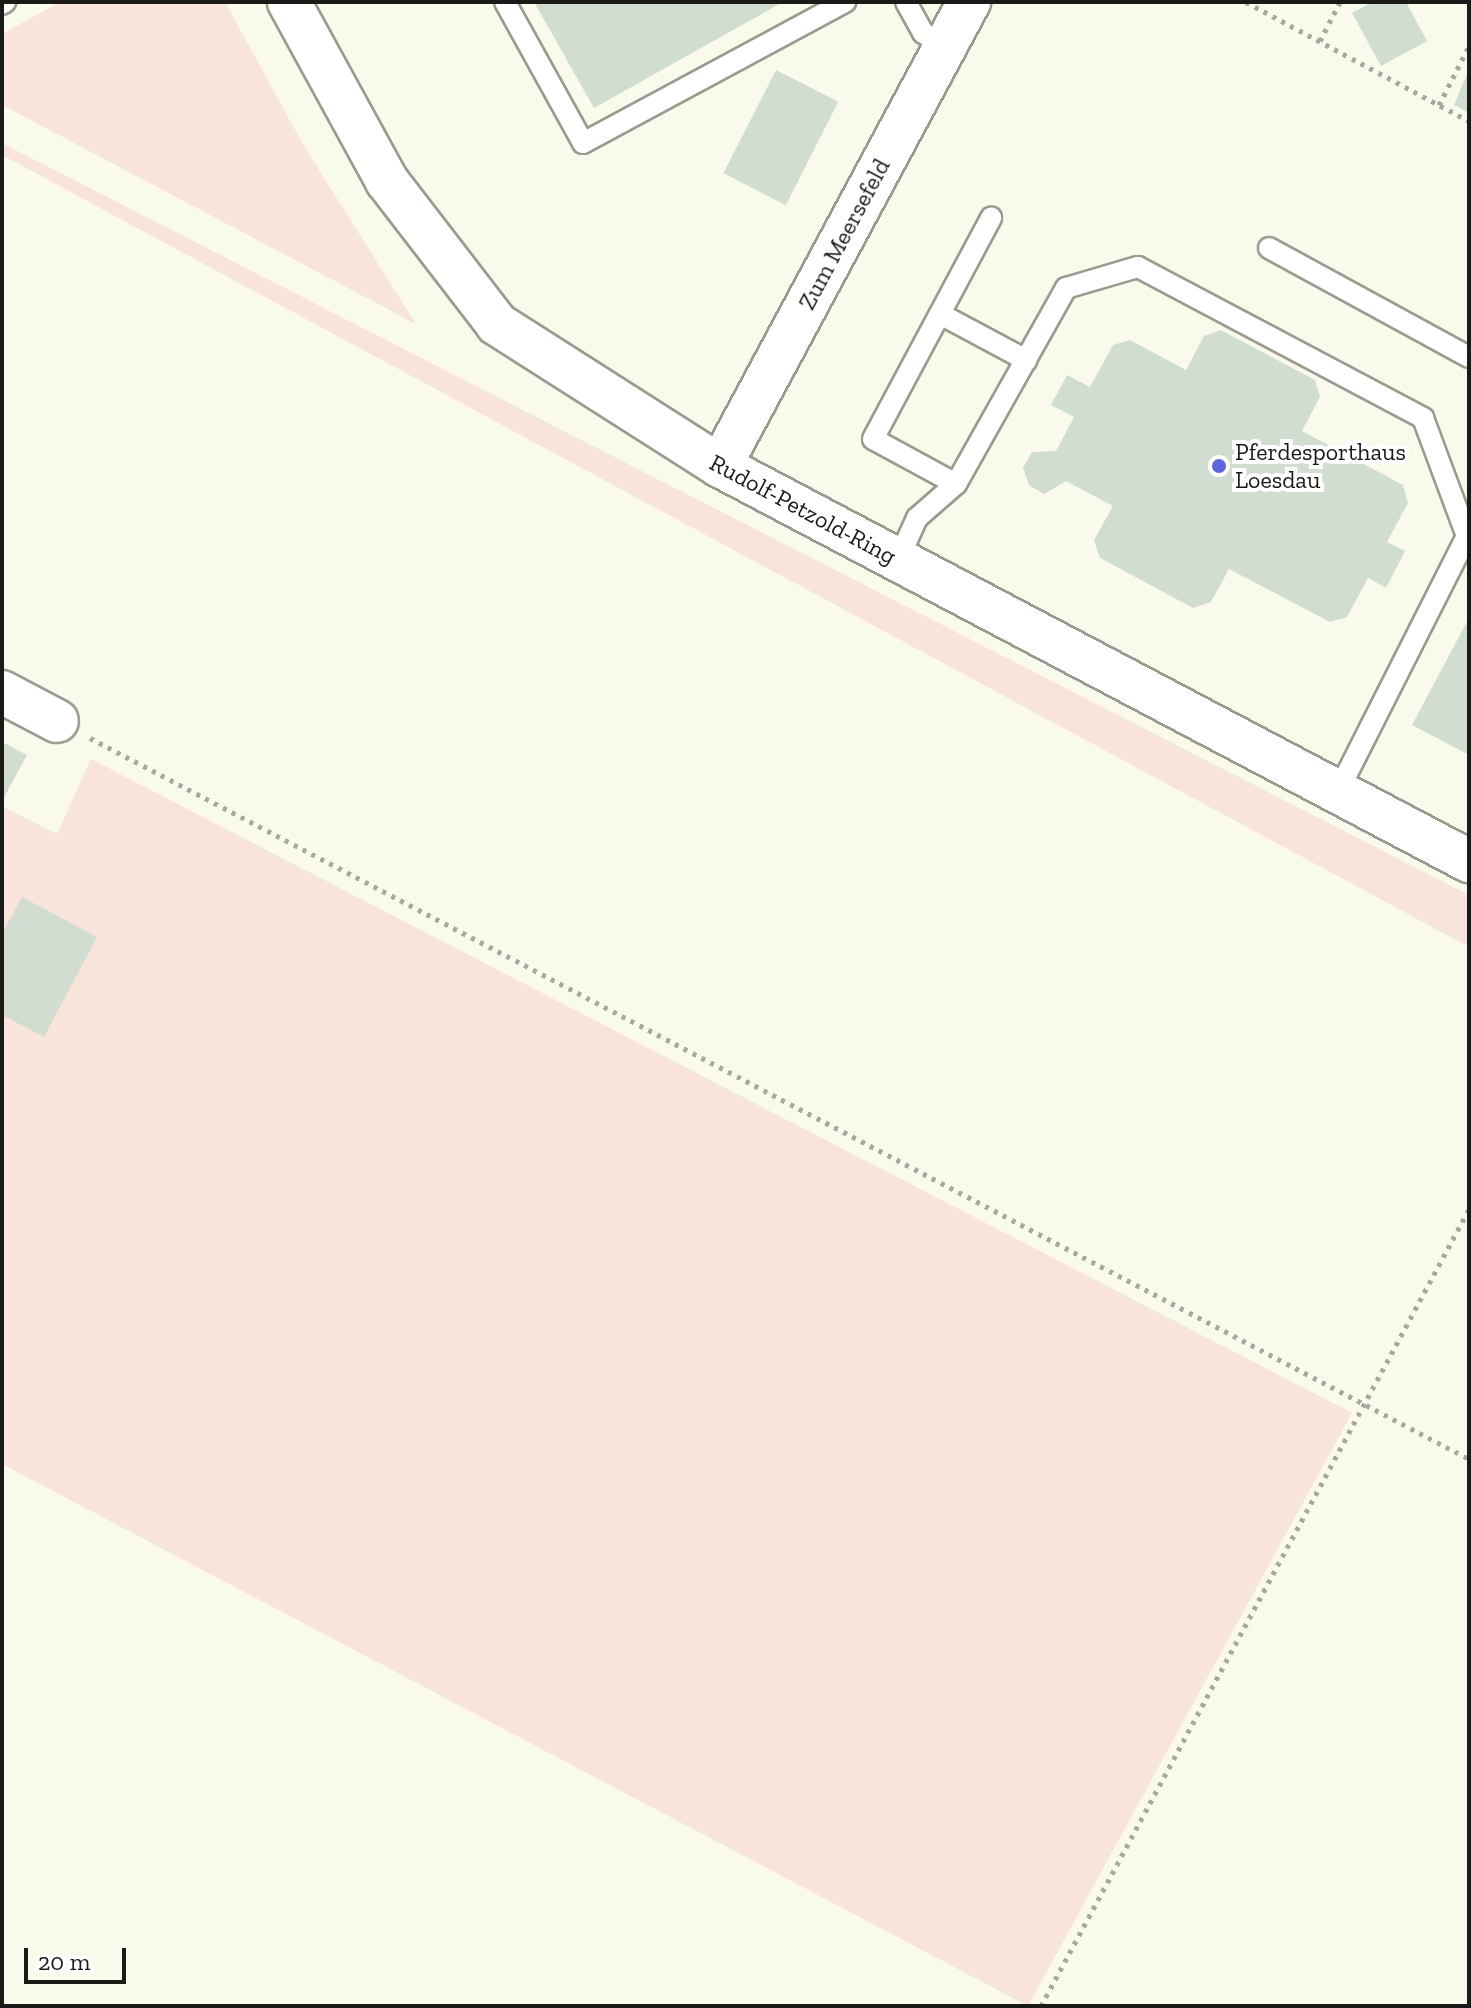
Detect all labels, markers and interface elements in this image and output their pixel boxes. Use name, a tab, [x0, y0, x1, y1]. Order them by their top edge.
street label: Zum Meersefeld	[792, 154, 896, 314]
place label: Pferdesporthaus Loesdau	[1235, 438, 1406, 494]
street label: Rudolf-Petzold-Ring	[705, 448, 901, 570]
marker: Pferdesporthaus Loesdau	[1210, 457, 1228, 475]
scale bar	[28, 1932, 130, 1982]
text: 20 m	[38, 1947, 90, 1976]

